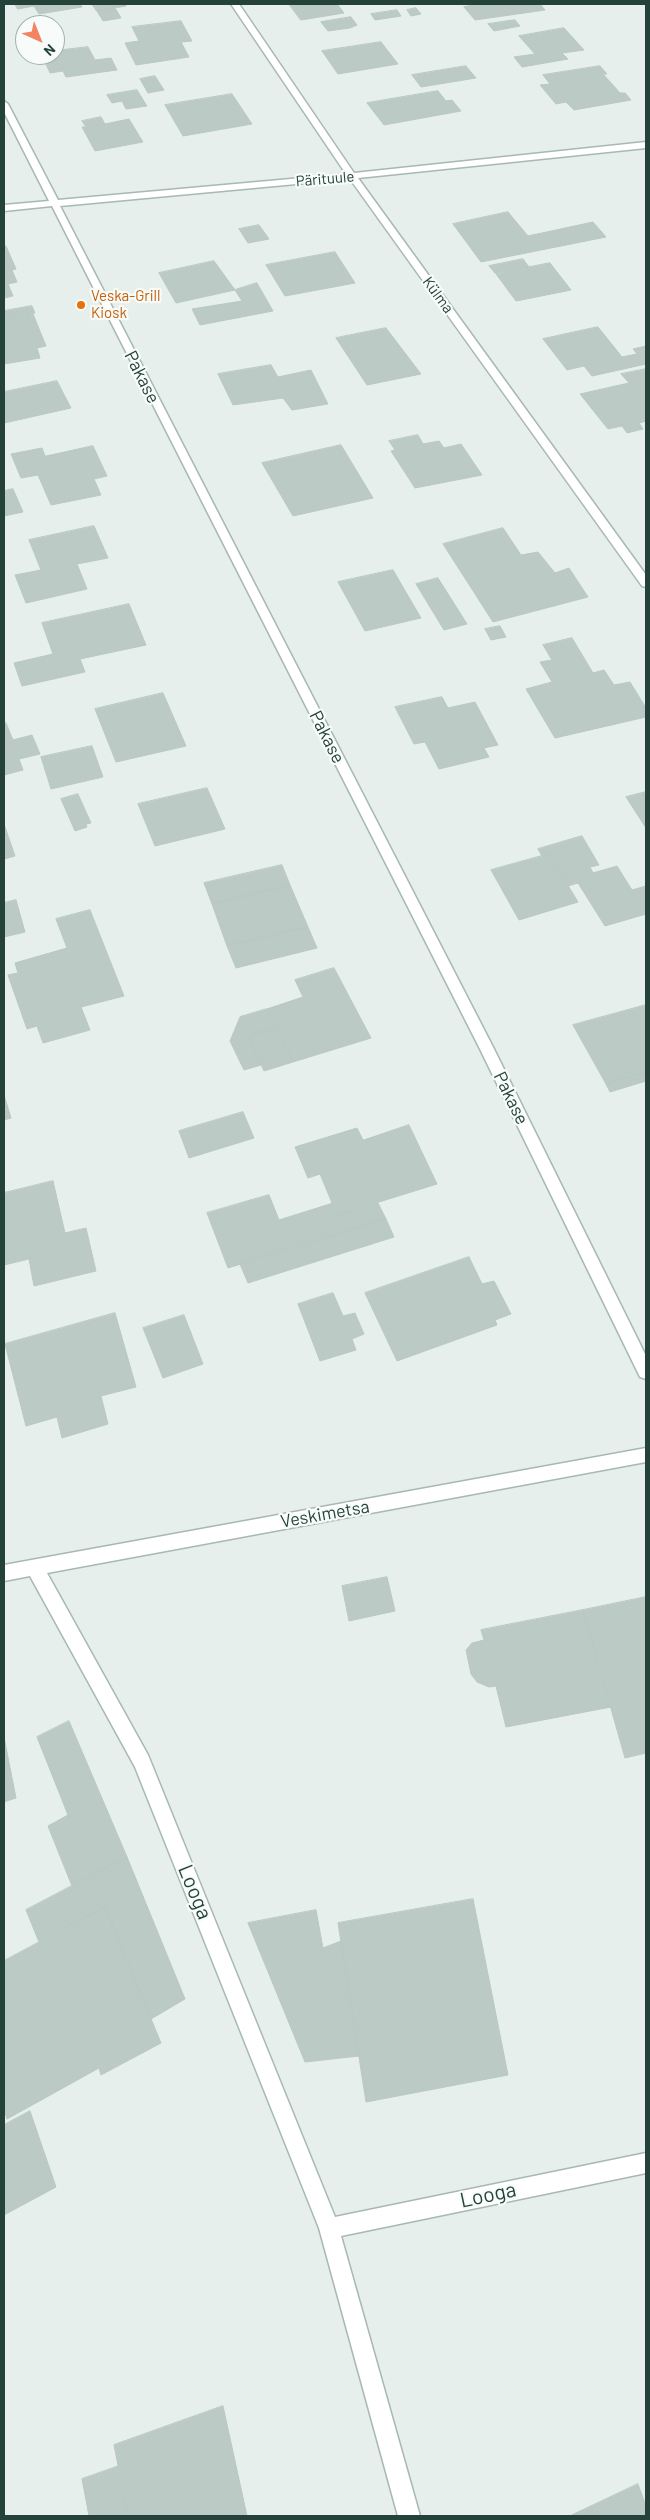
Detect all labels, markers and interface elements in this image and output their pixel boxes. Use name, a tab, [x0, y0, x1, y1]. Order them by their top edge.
north arrow	[15, 15, 65, 65]
text: N	[41, 41, 59, 60]
street label: Pärituule	[295, 167, 355, 191]
street label: Külma	[419, 273, 457, 317]
place label: Veska-Grill Kiosk	[91, 287, 161, 322]
marker: Veska-Grill Kiosk	[75, 299, 87, 311]
street label: Pakase	[120, 347, 164, 407]
street label: Pakase	[305, 707, 349, 767]
street label: Pakase	[489, 1068, 533, 1128]
street label: Veskimetsa	[279, 1496, 371, 1532]
street label: Looga	[173, 1861, 217, 1923]
street label: Looga	[458, 2177, 518, 2213]

